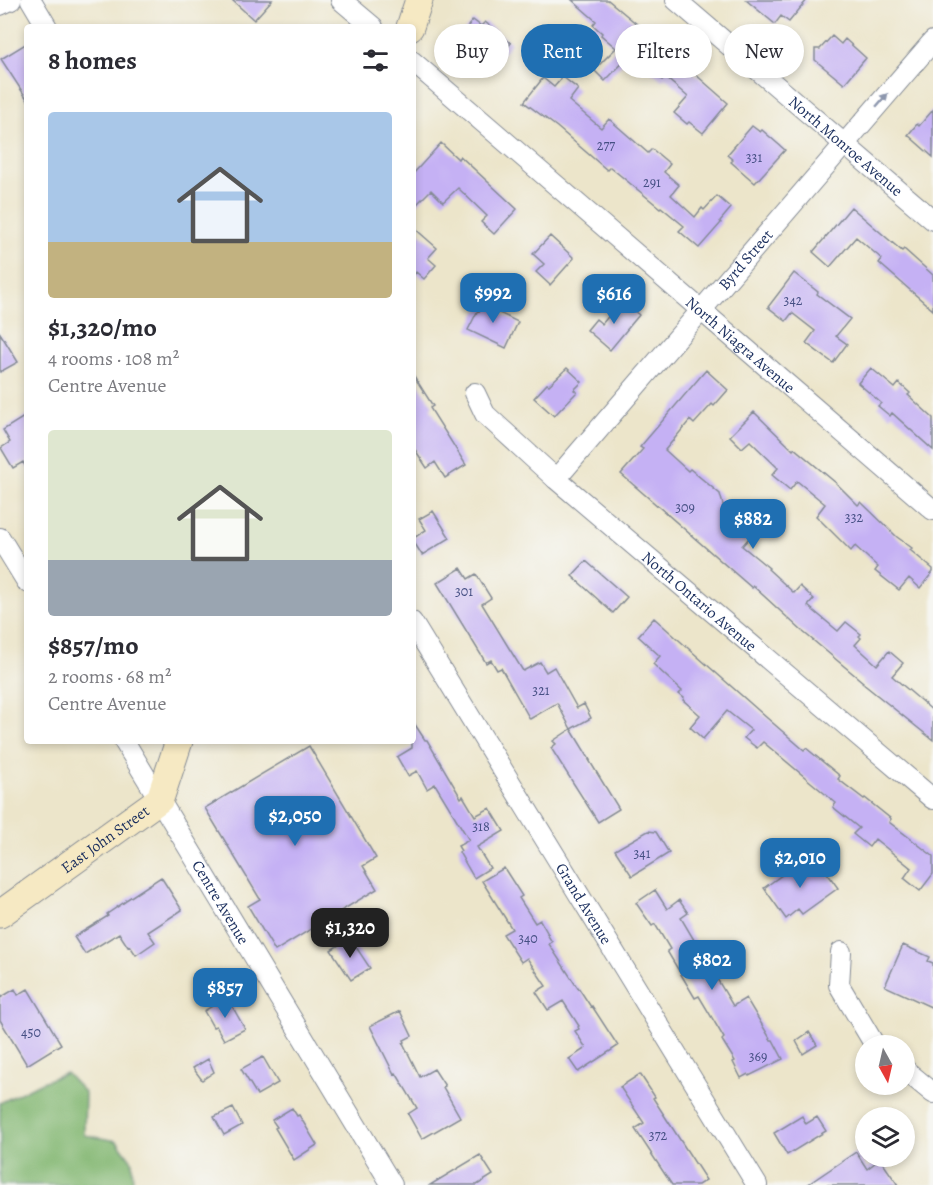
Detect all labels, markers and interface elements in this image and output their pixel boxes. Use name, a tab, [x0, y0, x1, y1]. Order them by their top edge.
chip: Buy	[434, 24, 509, 78]
chip: Rent	[521, 24, 603, 78]
chip: Filters	[615, 24, 712, 78]
chip: New	[724, 24, 804, 78]
text: 8 homes	[48, 43, 137, 78]
icon: filters	[359, 44, 392, 77]
street label: North Monroe Avenue	[784, 91, 907, 202]
one-way arrow	[875, 93, 889, 108]
house number: 277	[597, 136, 615, 155]
house number: 331	[746, 148, 762, 167]
icon: home	[166, 151, 274, 259]
house number: 291	[643, 173, 661, 192]
street label: Byrd Street	[714, 225, 778, 295]
pin: $992	[457, 273, 529, 324]
pin: $616	[578, 274, 650, 325]
text: $992	[474, 279, 512, 306]
text: $616	[596, 280, 632, 307]
house number: 342	[784, 291, 803, 310]
street label: North Niagra Avenue	[681, 292, 800, 398]
text: $1,320/mo	[48, 310, 157, 345]
text: 4 rooms · 108 m²	[48, 345, 179, 372]
text: Centre Avenue	[48, 372, 167, 399]
icon: home	[166, 469, 274, 577]
house number: 309	[675, 498, 695, 517]
pin: $882	[717, 499, 789, 550]
text: $882	[734, 505, 772, 532]
house number: 332	[845, 508, 863, 527]
street label: North Ontario Avenue	[637, 547, 761, 657]
house number: 301	[455, 582, 473, 601]
text: $857/mo	[48, 628, 139, 663]
text: 2 rooms · 68 m²	[48, 663, 172, 690]
house number: 321	[532, 681, 550, 700]
text: Centre Avenue	[48, 690, 167, 717]
pin: $2,050	[246, 796, 344, 847]
street label: East John Street	[57, 800, 154, 879]
text: $2,050	[268, 802, 322, 829]
house number: 318	[472, 817, 490, 836]
pin: $2,010	[751, 838, 849, 889]
house number: 341	[634, 844, 651, 863]
text: $2,010	[774, 844, 826, 871]
street label: Centre Avenue	[186, 856, 254, 949]
street label: Grand Avenue	[550, 859, 617, 949]
pin: $1,320	[301, 908, 399, 959]
text: $1,320	[325, 914, 375, 941]
house number: 340	[518, 929, 538, 948]
pin: $802	[676, 940, 748, 991]
text: $802	[693, 946, 731, 973]
pin: $857	[189, 968, 261, 1019]
text: $857	[207, 974, 243, 1001]
house number: 450	[21, 1023, 41, 1042]
north arrow	[855, 1035, 915, 1095]
map controls	[855, 1035, 915, 1167]
house number: 369	[749, 1047, 767, 1066]
button: layers	[855, 1107, 915, 1167]
house number: 372	[649, 1126, 668, 1145]

